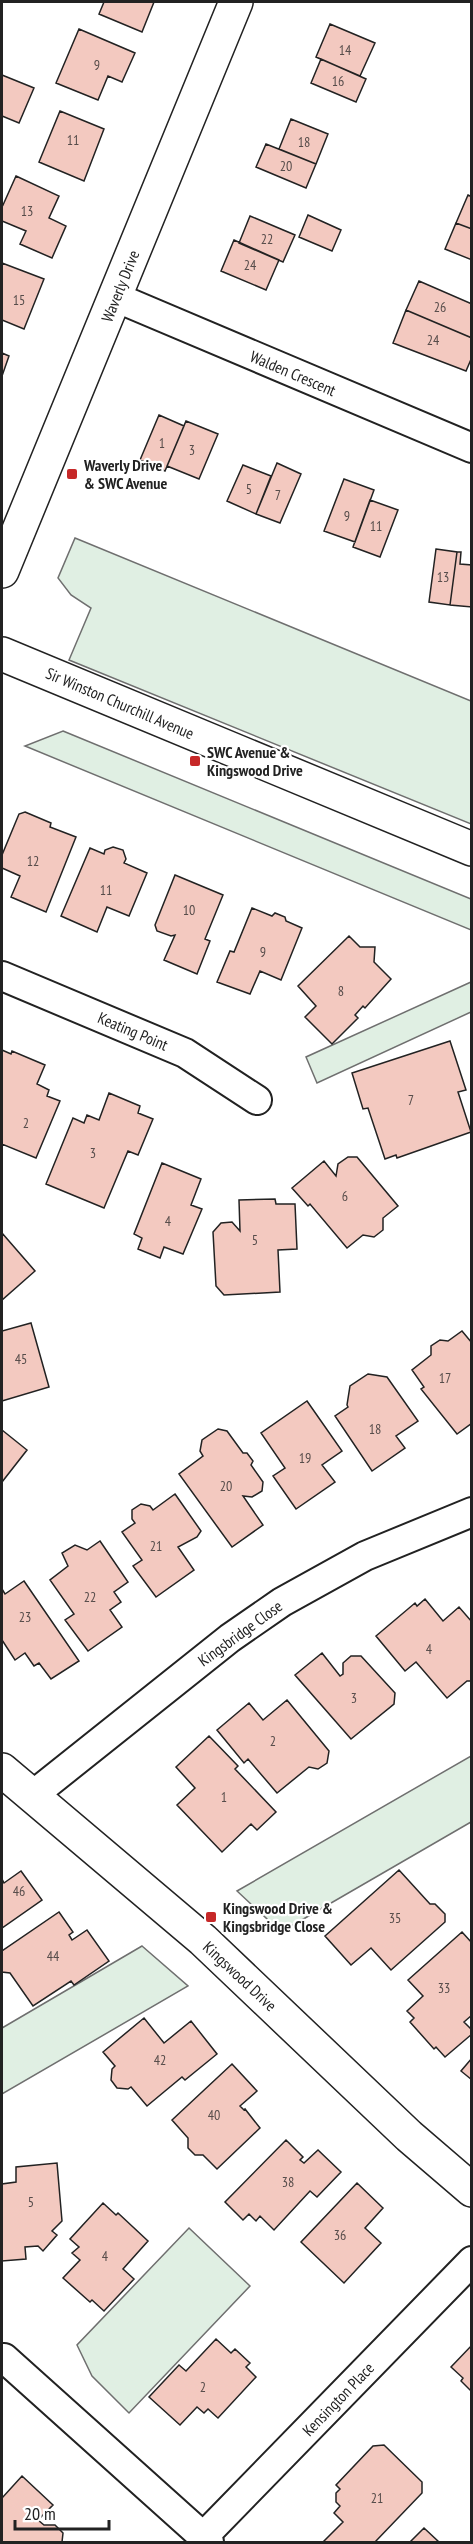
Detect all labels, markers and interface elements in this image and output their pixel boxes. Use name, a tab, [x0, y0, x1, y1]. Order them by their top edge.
house number: 14	[339, 41, 352, 59]
house number: 9	[94, 56, 100, 74]
house number: 16	[332, 72, 344, 90]
house number: 11	[67, 131, 79, 149]
house number: 18	[298, 133, 310, 151]
house number: 20	[280, 157, 292, 175]
house number: 13	[21, 202, 33, 220]
house number: 22	[261, 230, 273, 248]
street label: Waverly Drive	[97, 247, 143, 325]
house number: 24	[244, 256, 257, 274]
house number: 15	[13, 291, 25, 309]
house number: 26	[434, 298, 446, 316]
house number: 24	[427, 331, 440, 349]
street label: Walden Crescent	[247, 346, 339, 400]
house number: 1	[159, 434, 165, 452]
house number: 3	[189, 441, 195, 459]
place label: Waverly Drive & SWC Avenue	[83, 455, 167, 493]
marker: Waverly Drive & SWC Avenue	[65, 467, 79, 481]
house number: 5	[246, 480, 252, 498]
house number: 7	[275, 486, 281, 504]
house number: 9	[344, 507, 350, 525]
house number: 11	[370, 517, 382, 535]
house number: 13	[437, 568, 449, 586]
street label: Sir Winston Churchill Avenue	[43, 663, 197, 743]
place label: SWC Avenue & Kingswood Drive	[207, 742, 303, 780]
marker: SWC Avenue & Kingswood Drive	[188, 754, 202, 768]
house number: 12	[27, 852, 39, 870]
house number: 11	[100, 881, 112, 899]
house number: 10	[183, 901, 195, 919]
house number: 9	[260, 943, 266, 961]
house number: 8	[338, 982, 344, 1000]
street label: Keating Point	[95, 1007, 172, 1055]
house number: 7	[408, 1091, 414, 1109]
house number: 2	[23, 1114, 29, 1132]
house number: 3	[90, 1144, 96, 1162]
house number: 6	[342, 1187, 348, 1205]
house number: 4	[165, 1212, 172, 1230]
house number: 5	[252, 1231, 258, 1249]
house number: 45	[15, 1350, 27, 1368]
house number: 17	[439, 1369, 451, 1387]
house number: 18	[369, 1420, 381, 1438]
house number: 19	[299, 1449, 311, 1467]
house number: 20	[220, 1477, 232, 1495]
house number: 21	[150, 1537, 162, 1555]
house number: 22	[84, 1588, 96, 1606]
street label: Kingsbridge Close	[194, 1596, 286, 1670]
house number: 23	[19, 1608, 31, 1626]
house number: 4	[426, 1640, 433, 1658]
house number: 3	[351, 1689, 357, 1707]
house number: 2	[270, 1732, 276, 1750]
house number: 1	[221, 1788, 227, 1806]
house number: 46	[13, 1882, 25, 1900]
place label: Kingswood Drive & Kingsbridge Close	[223, 1898, 333, 1936]
house number: 35	[389, 1909, 401, 1927]
marker: Kingswood Drive & Kingsbridge Close	[204, 1910, 218, 1924]
street label: Kingswood Drive	[199, 1937, 281, 2015]
house number: 44	[47, 1947, 60, 1965]
house number: 33	[438, 1979, 450, 1997]
house number: 42	[154, 2051, 166, 2069]
house number: 40	[208, 2106, 220, 2124]
house number: 38	[282, 2173, 294, 2191]
house number: 5	[28, 2193, 34, 2211]
house number: 36	[334, 2226, 346, 2244]
house number: 4	[102, 2247, 109, 2265]
street label: Kensington Place	[298, 2358, 378, 2440]
house number: 2	[200, 2378, 206, 2396]
house number: 21	[371, 2489, 383, 2507]
scale bar	[15, 2493, 110, 2531]
text: 20 m	[24, 2502, 56, 2525]

